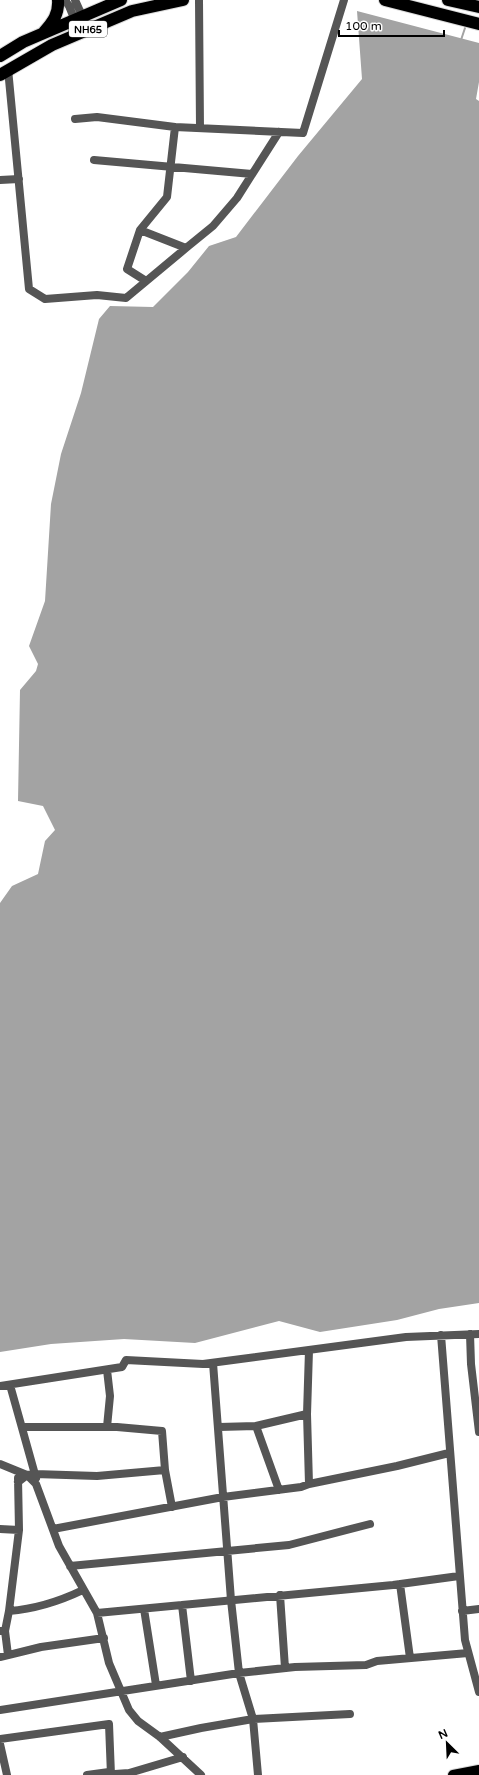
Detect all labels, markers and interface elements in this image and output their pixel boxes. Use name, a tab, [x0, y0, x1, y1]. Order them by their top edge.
scale bar	[339, 12, 444, 38]
text: 100 m	[345, 19, 382, 33]
road number: NH65	[69, 21, 107, 37]
north arrow	[427, 1723, 467, 1763]
text: N	[436, 1727, 450, 1742]

